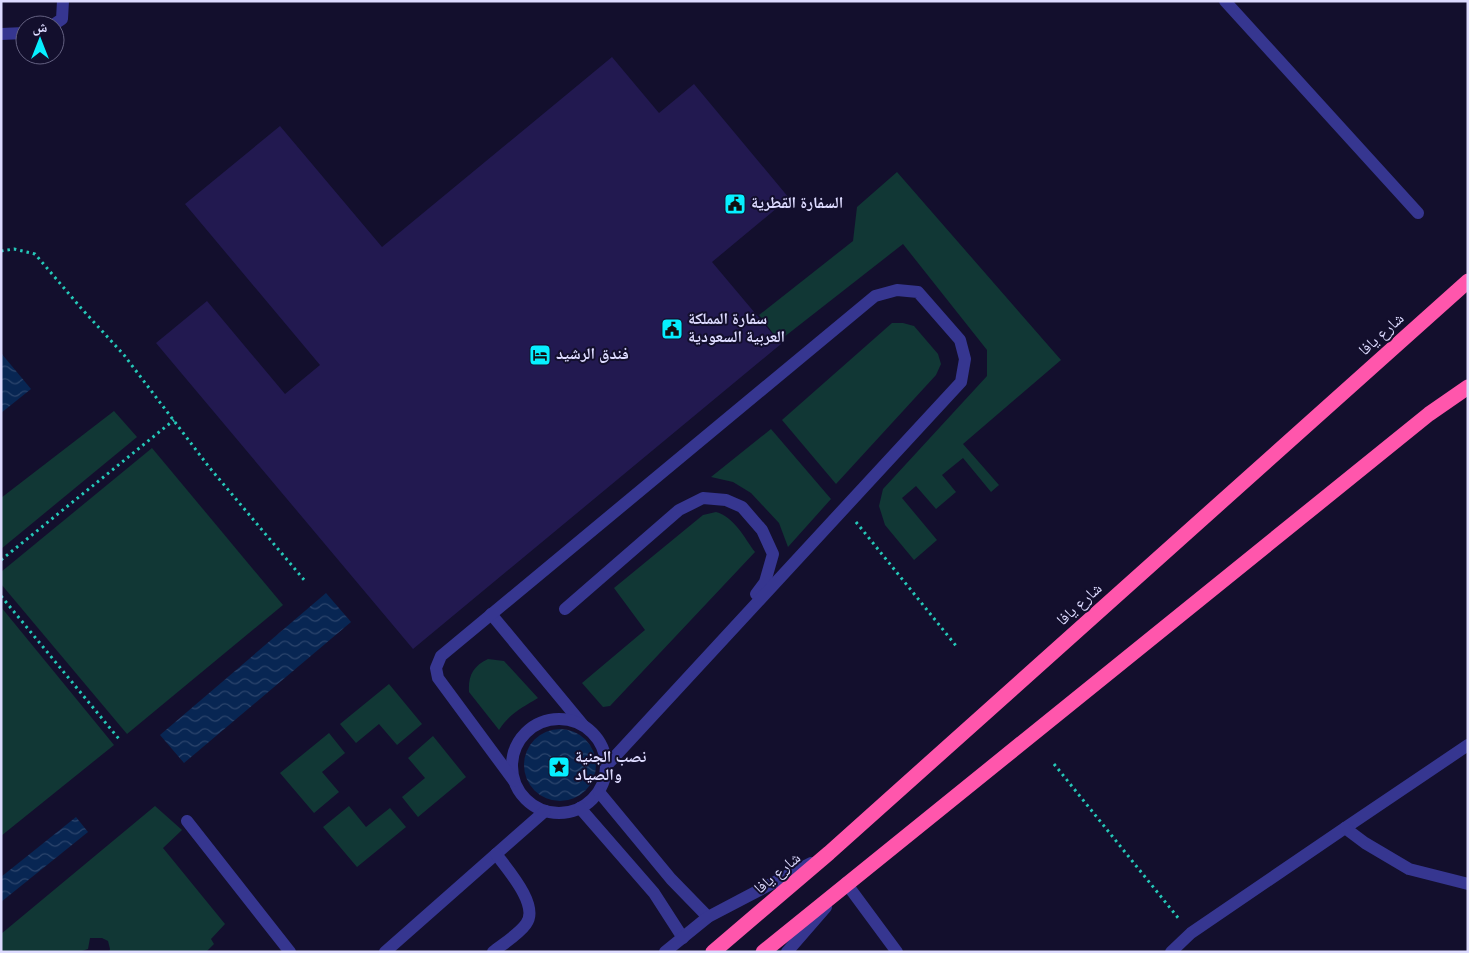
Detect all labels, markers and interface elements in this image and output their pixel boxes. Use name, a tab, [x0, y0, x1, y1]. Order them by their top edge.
north arrow	[15, 15, 65, 65]
text: ش	[33, 20, 48, 37]
public building icon: السفارة القطرية	[723, 192, 747, 216]
place label: السفارة القطرية	[751, 194, 843, 214]
street label: شارع يافا	[1355, 309, 1409, 361]
place label: سفارة المملكة العربية السعودية	[688, 310, 785, 348]
public building icon: سفارة المملكة العربية السعودية	[660, 317, 684, 341]
hotel icon: فندق الرشيد	[528, 343, 552, 367]
place label: فندق الرشيد	[556, 345, 629, 365]
street label: شارع يافا	[1053, 579, 1107, 631]
place label: نصب الجنية والصياد	[575, 748, 646, 786]
place icon: نصب الجنية والصياد	[547, 755, 571, 779]
street label: شارع يافا	[751, 849, 805, 899]

